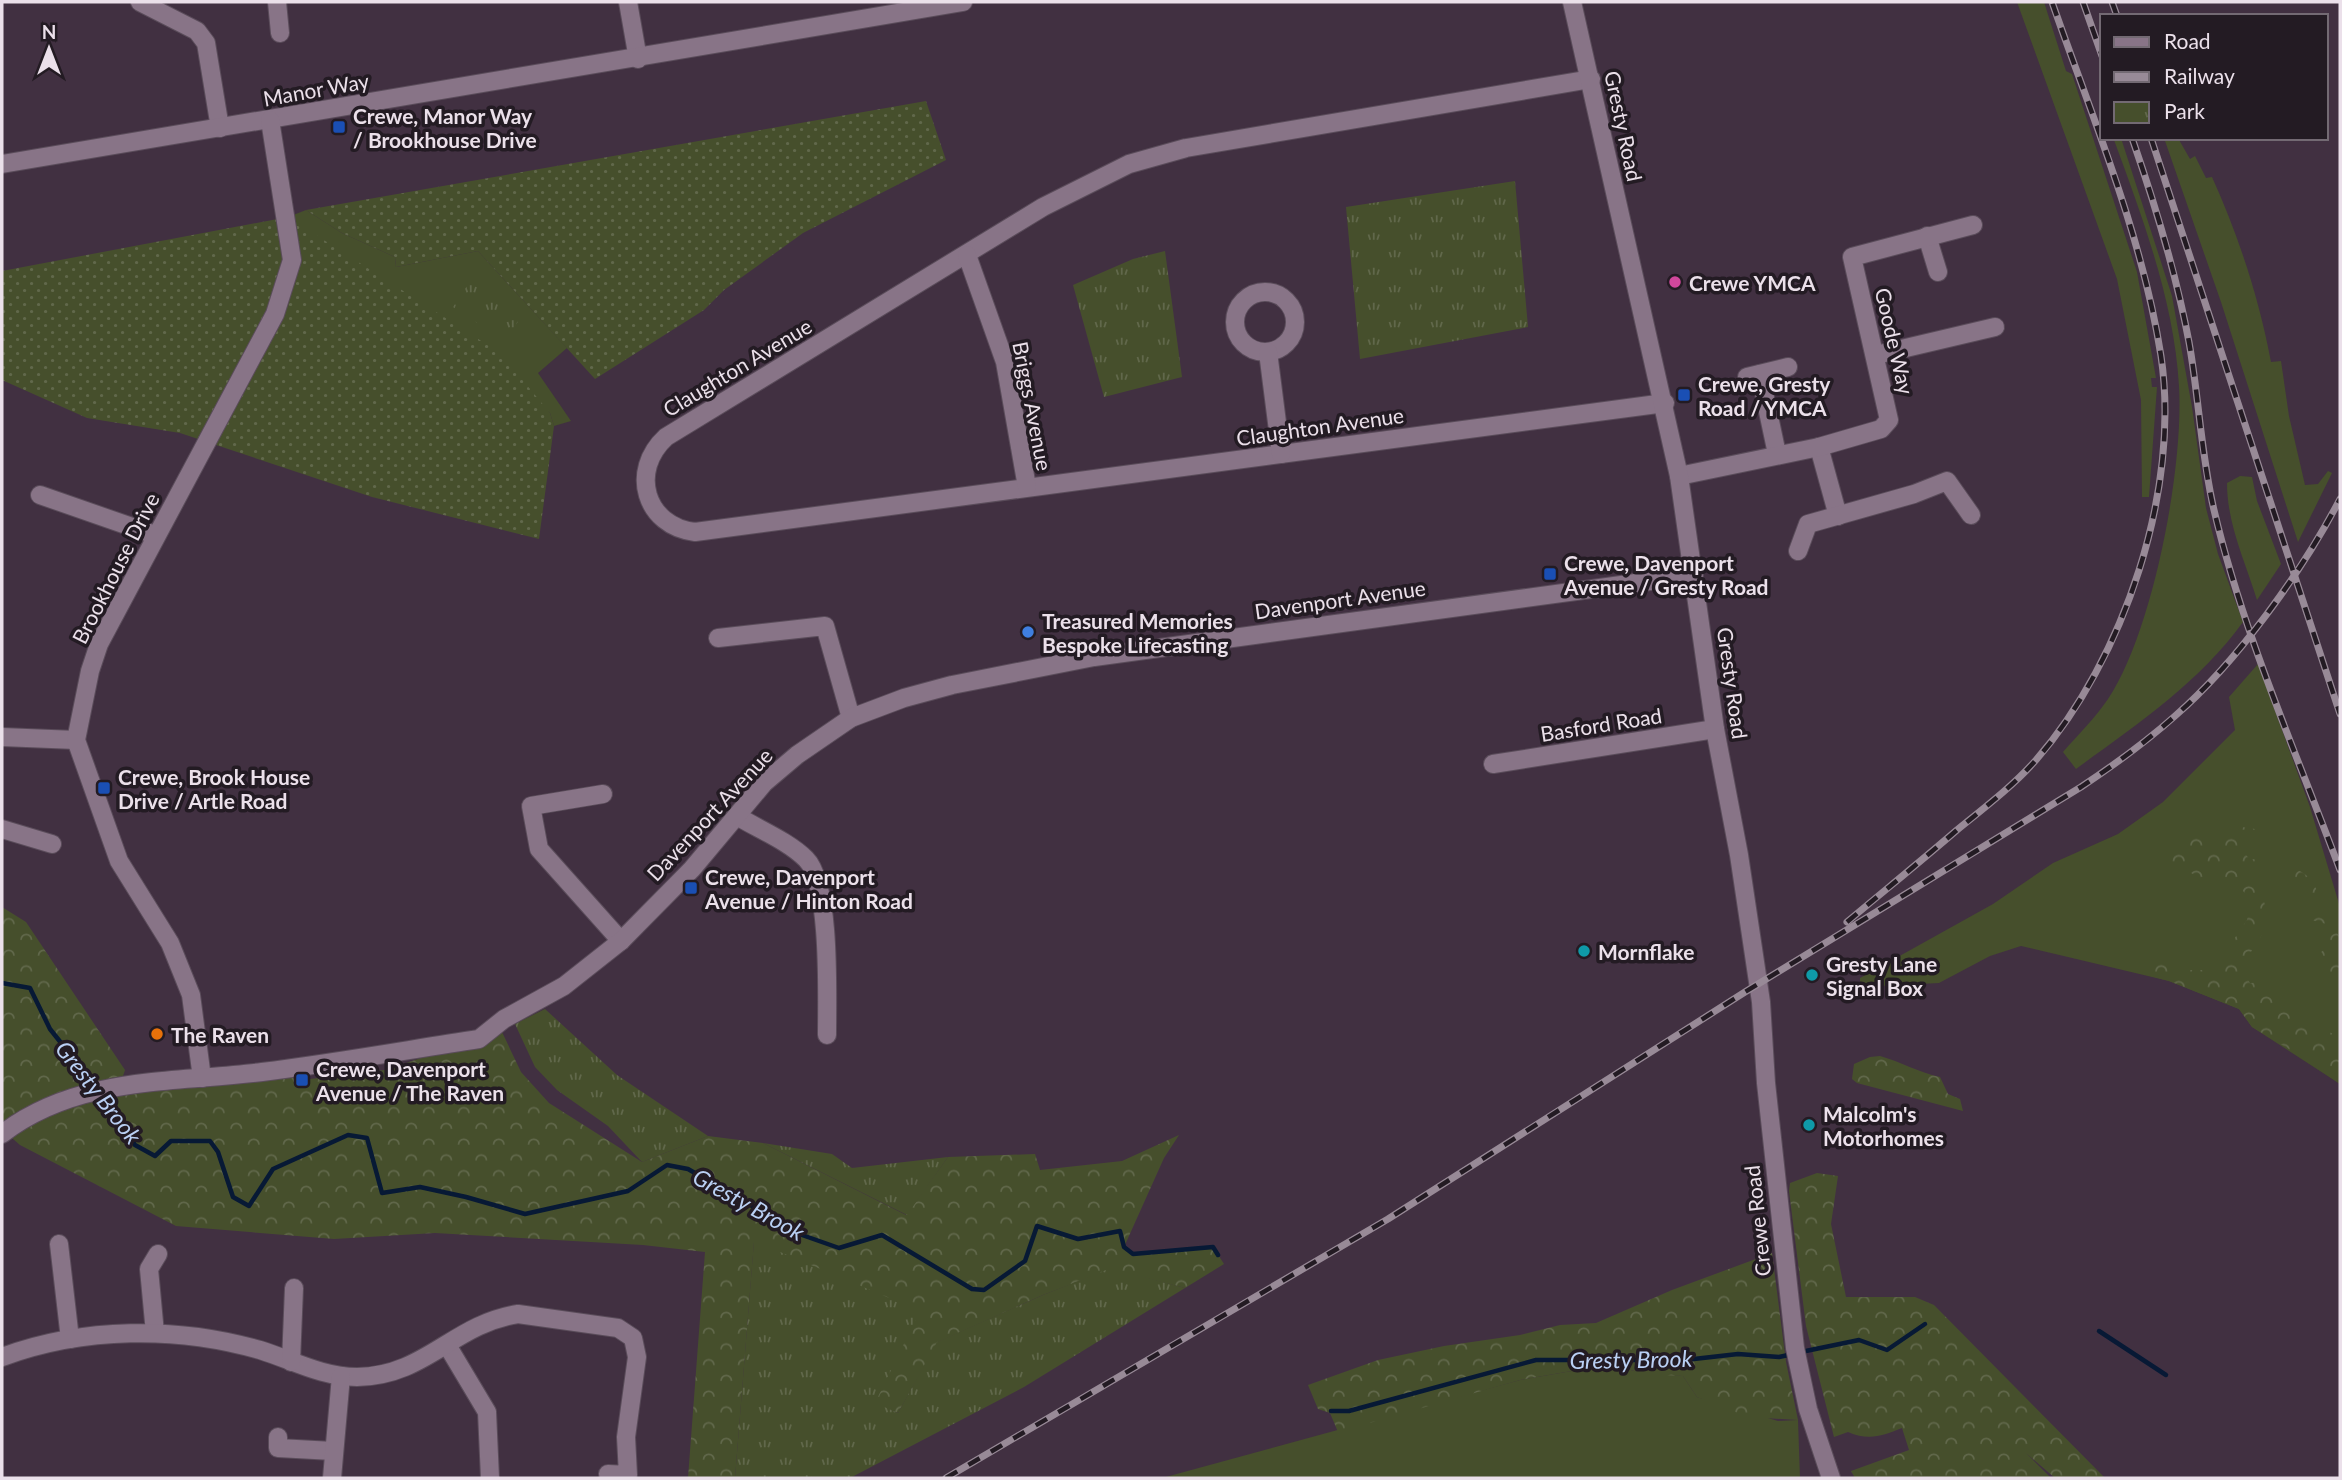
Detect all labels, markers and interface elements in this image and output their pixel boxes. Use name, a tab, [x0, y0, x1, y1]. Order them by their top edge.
north arrow	[14, 14, 84, 84]
legend	[2100, 14, 2328, 140]
text: N	[42, 20, 56, 43]
text: Road	[2164, 28, 2211, 53]
text: Railway	[2164, 63, 2235, 88]
street label: Manor Way	[261, 67, 371, 111]
street label: Gresty Road	[1600, 68, 1648, 184]
text: Park	[2164, 98, 2205, 123]
place label: Crewe, Manor Way / Brookhouse Drive	[353, 103, 537, 152]
marker: Crewe, Manor Way / Brookhouse Drive	[331, 119, 347, 135]
place label: Crewe YMCA	[1689, 270, 1816, 295]
marker: Crewe YMCA	[1667, 274, 1683, 290]
street label: Goode Way	[1871, 285, 1919, 397]
street label: Claughton Avenue	[658, 313, 816, 421]
street label: Briggs Avenue	[1008, 339, 1058, 473]
place label: Crewe, Gresty Road / YMCA	[1698, 371, 1831, 420]
marker: Crewe, Gresty Road / YMCA	[1676, 387, 1692, 403]
street label: Claughton Avenue	[1235, 402, 1405, 450]
street label: Brookhouse Drive	[66, 488, 164, 648]
place label: Crewe, Davenport Avenue / Gresty Road	[1563, 550, 1769, 599]
marker: Crewe, Davenport Avenue / Gresty Road	[1542, 566, 1558, 582]
street label: Davenport Avenue	[1253, 575, 1427, 623]
place label: Treasured Memories Bespoke Lifecasting	[1042, 608, 1233, 657]
marker: Treasured Memories Bespoke Lifecasting	[1020, 624, 1036, 640]
street label: Gresty Road	[1713, 626, 1753, 740]
street label: Basford Road	[1538, 702, 1664, 746]
street label: Davenport Avenue	[641, 742, 777, 886]
place label: Crewe, Brook House Drive / Artle Road	[118, 764, 310, 813]
marker: Crewe, Brook House Drive / Artle Road	[96, 780, 112, 796]
place label: Crewe, Davenport Avenue / Hinton Road	[704, 864, 913, 913]
marker: Crewe, Davenport Avenue / Hinton Road	[683, 880, 699, 896]
place label: Mornflake	[1598, 939, 1694, 964]
marker: Mornflake	[1576, 943, 1592, 959]
place label: Gresty Lane Signal Box	[1826, 951, 1937, 1000]
marker: Gresty Lane Signal Box	[1804, 967, 1820, 983]
place label: The Raven	[171, 1022, 269, 1047]
marker: The Raven	[149, 1026, 165, 1042]
water label: Gresty Brook	[50, 1035, 149, 1150]
place label: Crewe, Davenport Avenue / The Raven	[315, 1056, 504, 1105]
marker: Crewe, Davenport Avenue / The Raven	[294, 1072, 310, 1088]
place label: Malcolm's Motorhomes	[1823, 1101, 1944, 1150]
marker: Malcolm's Motorhomes	[1801, 1117, 1817, 1133]
water label: Gresty Brook	[688, 1162, 811, 1247]
street label: Crewe Road	[1739, 1164, 1775, 1278]
water label: Gresty Brook	[1569, 1344, 1694, 1374]

